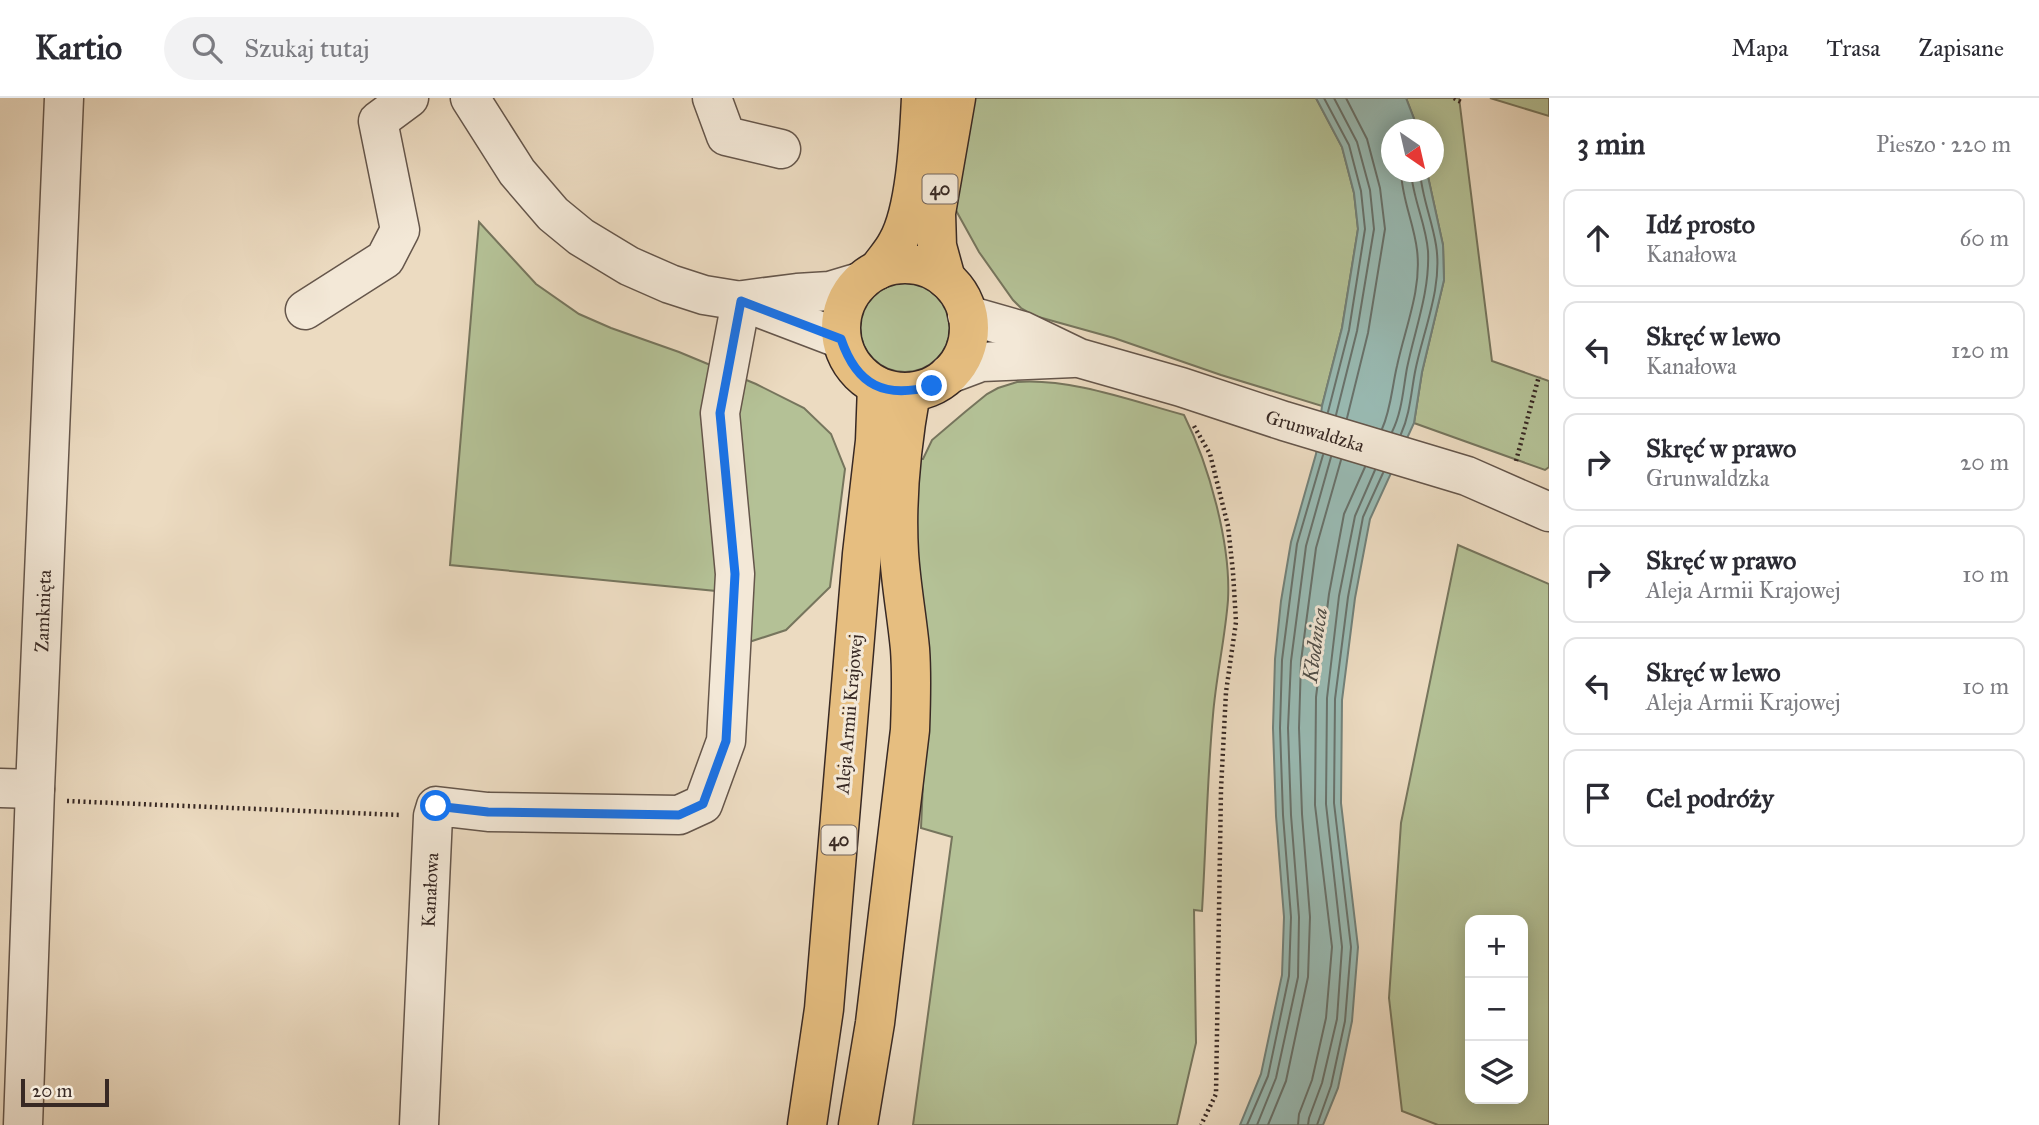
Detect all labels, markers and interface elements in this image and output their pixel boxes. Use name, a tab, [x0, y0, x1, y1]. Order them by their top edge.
search box	[164, 17, 654, 80]
text: Kartio	[35, 28, 122, 68]
icon: search	[188, 29, 226, 67]
text: Szukaj tutaj	[244, 32, 370, 64]
text: Mapa	[1731, 33, 1789, 63]
text: Trasa	[1827, 33, 1880, 63]
text: Zapisane	[1918, 33, 2004, 63]
north arrow	[1381, 119, 1444, 182]
text: 3 min	[1577, 126, 1645, 162]
text: Pieszo · 220 m	[1876, 130, 2011, 158]
road number: 40	[922, 174, 958, 204]
text: Idź prosto	[1646, 208, 1755, 240]
icon: ahead	[1579, 219, 1617, 257]
text: 60 m	[1960, 224, 2009, 252]
text: Kanałowa	[1646, 240, 1737, 268]
text: Skręć w lewo	[1646, 320, 1781, 352]
icon: left	[1579, 331, 1617, 369]
text: 120 m	[1951, 336, 2009, 364]
text: Kanałowa	[1646, 352, 1737, 380]
route end	[916, 370, 947, 401]
street label: Grunwaldzka	[1263, 405, 1368, 457]
text: Skręć w prawo	[1646, 432, 1796, 464]
icon: right	[1579, 443, 1617, 481]
text: 20 m	[1960, 448, 2009, 476]
text: Grunwaldzka	[1646, 464, 1769, 492]
text: Skręć w prawo	[1646, 544, 1796, 576]
icon: right	[1579, 555, 1617, 593]
text: 10 m	[1962, 560, 2009, 588]
street label: Zamknięta	[30, 568, 56, 653]
text: Aleja Armii Krajowej	[1646, 576, 1841, 604]
water label: Kłodnica	[1297, 606, 1333, 685]
street label: Aleja Armii Krajowej	[830, 633, 867, 796]
text: Skręć w lewo	[1646, 656, 1781, 688]
icon: left	[1579, 667, 1617, 705]
text: 10 m	[1962, 672, 2009, 700]
text: Aleja Armii Krajowej	[1646, 688, 1841, 716]
icon: arrive	[1579, 779, 1617, 817]
text: Cel podróży	[1646, 782, 1774, 814]
route start	[420, 790, 451, 821]
road number: 40	[822, 826, 856, 854]
street label: Kanałowa	[417, 851, 443, 928]
map controls	[1465, 915, 1528, 1104]
button: +	[1465, 915, 1528, 978]
button: −	[1465, 978, 1528, 1041]
button: layers	[1465, 1041, 1528, 1104]
scale bar	[21, 1076, 108, 1108]
text: 20 m	[32, 1079, 73, 1102]

